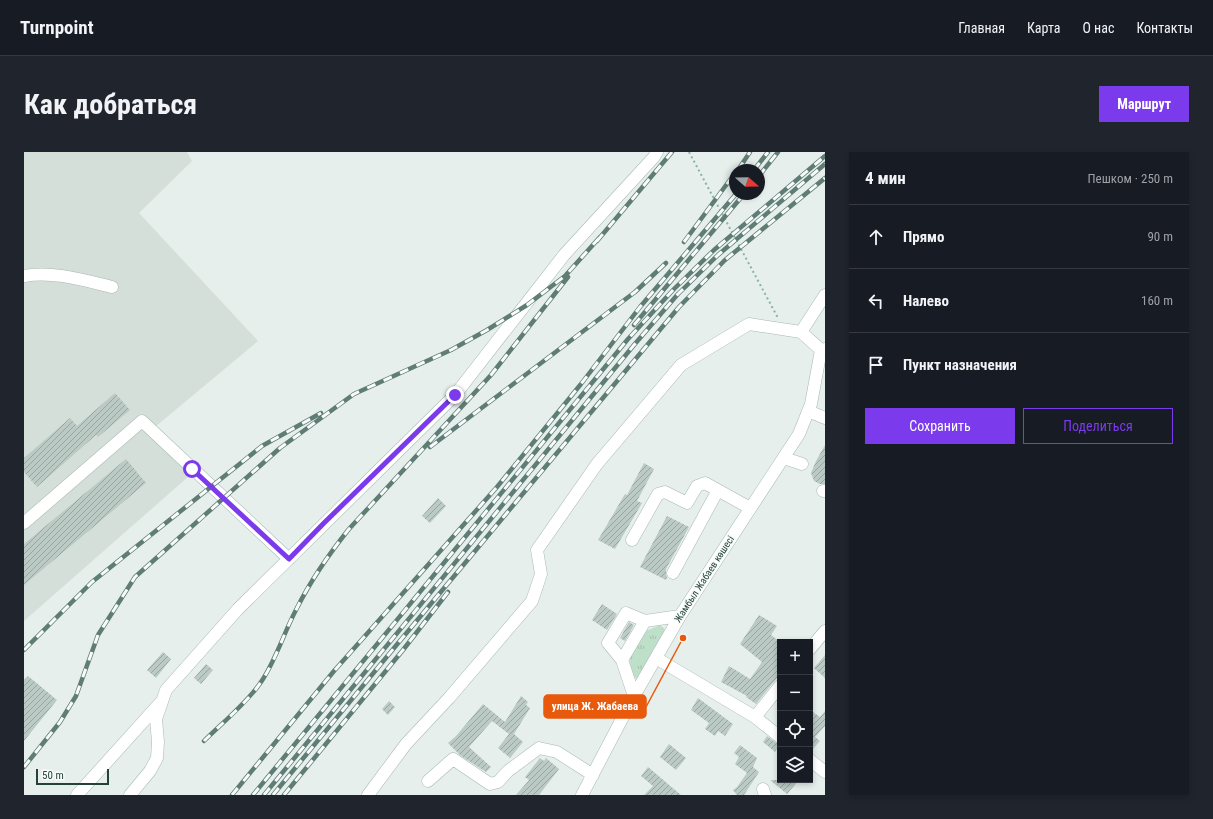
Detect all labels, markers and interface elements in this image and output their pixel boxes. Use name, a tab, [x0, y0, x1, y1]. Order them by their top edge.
text: Turnpoint	[20, 16, 94, 39]
text: Главная	[958, 20, 1005, 36]
text: Карта	[1027, 20, 1060, 36]
text: О нас	[1082, 20, 1114, 36]
text: Контакты	[1136, 20, 1193, 36]
button: Маршрут	[1099, 86, 1189, 122]
text: Как добраться	[24, 88, 197, 121]
north arrow	[729, 164, 765, 200]
text: 4 мин	[865, 168, 906, 188]
text: Пешком · 250 m	[1087, 171, 1173, 186]
icon: ahead	[865, 226, 887, 248]
text: Прямо	[903, 228, 944, 246]
text: 90 m	[1147, 229, 1173, 244]
icon: left	[865, 290, 887, 312]
text: Налево	[903, 292, 949, 310]
text: 160 m	[1141, 293, 1173, 308]
icon: arrive	[865, 354, 887, 376]
text: Пункт назначения	[903, 356, 1017, 374]
route end	[446, 386, 464, 404]
button: Сохранить	[865, 408, 1015, 444]
button: Поделиться	[1023, 408, 1173, 444]
route start	[183, 460, 201, 478]
street label: Жамбыл Жабаев көшесі	[672, 534, 736, 624]
map controls	[777, 639, 813, 783]
button: +	[777, 639, 813, 675]
button: −	[777, 675, 813, 711]
callout: улица Ж. Жабаева	[544, 695, 646, 718]
text: улица Ж. Жабаева	[552, 700, 638, 713]
button: locate	[777, 711, 813, 747]
button: layers	[777, 747, 813, 783]
scale bar	[36, 767, 109, 786]
text: 50 m	[42, 769, 64, 782]

